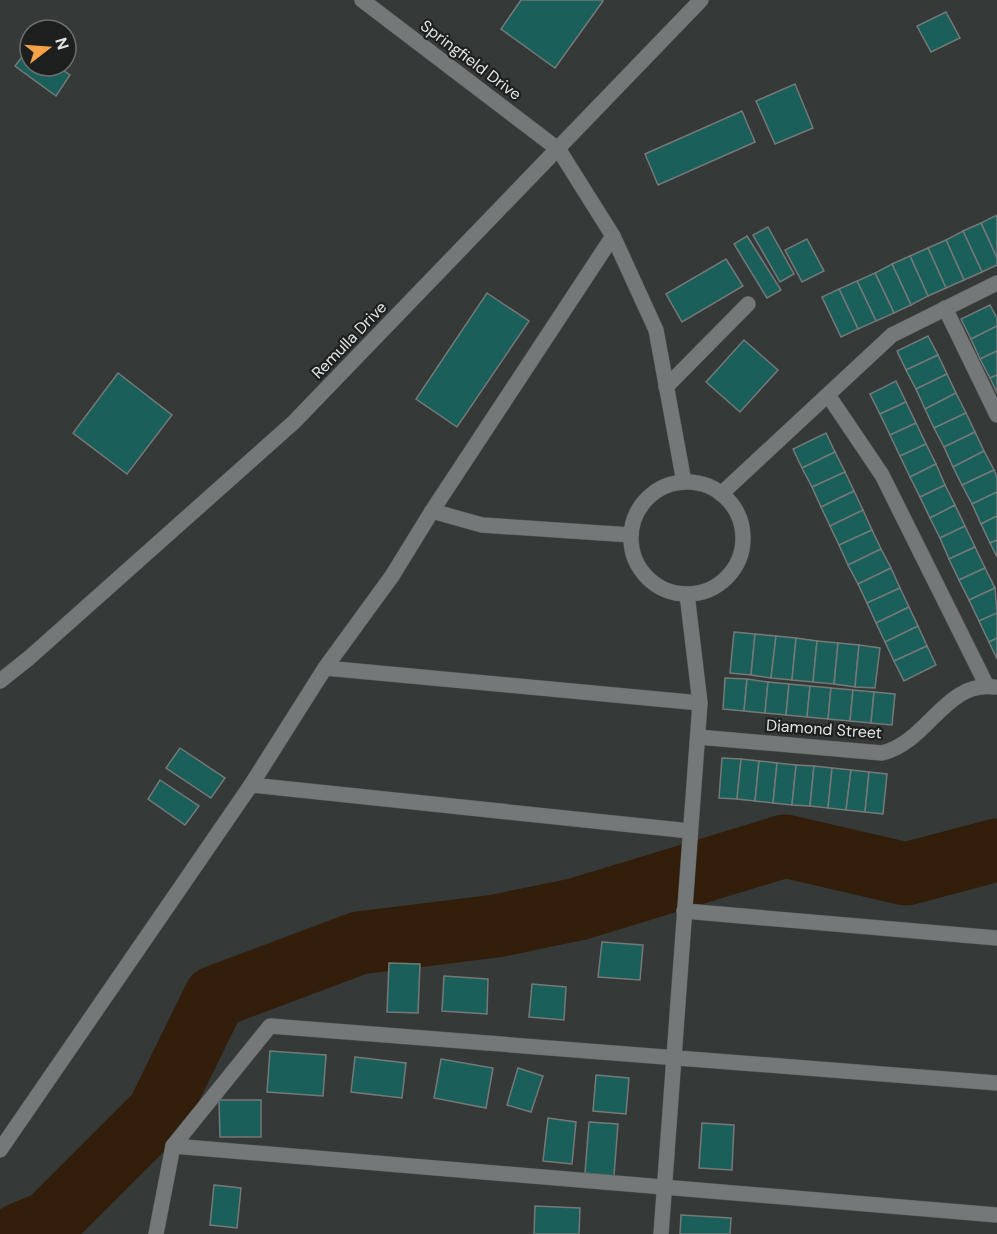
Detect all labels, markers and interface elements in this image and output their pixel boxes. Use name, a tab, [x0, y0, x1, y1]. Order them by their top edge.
street label: Springfield Drive	[416, 15, 526, 105]
north arrow	[18, 18, 78, 78]
text: N	[50, 35, 74, 52]
street label: Remulla Drive	[307, 297, 391, 383]
street label: Diamond Street	[765, 714, 883, 744]

